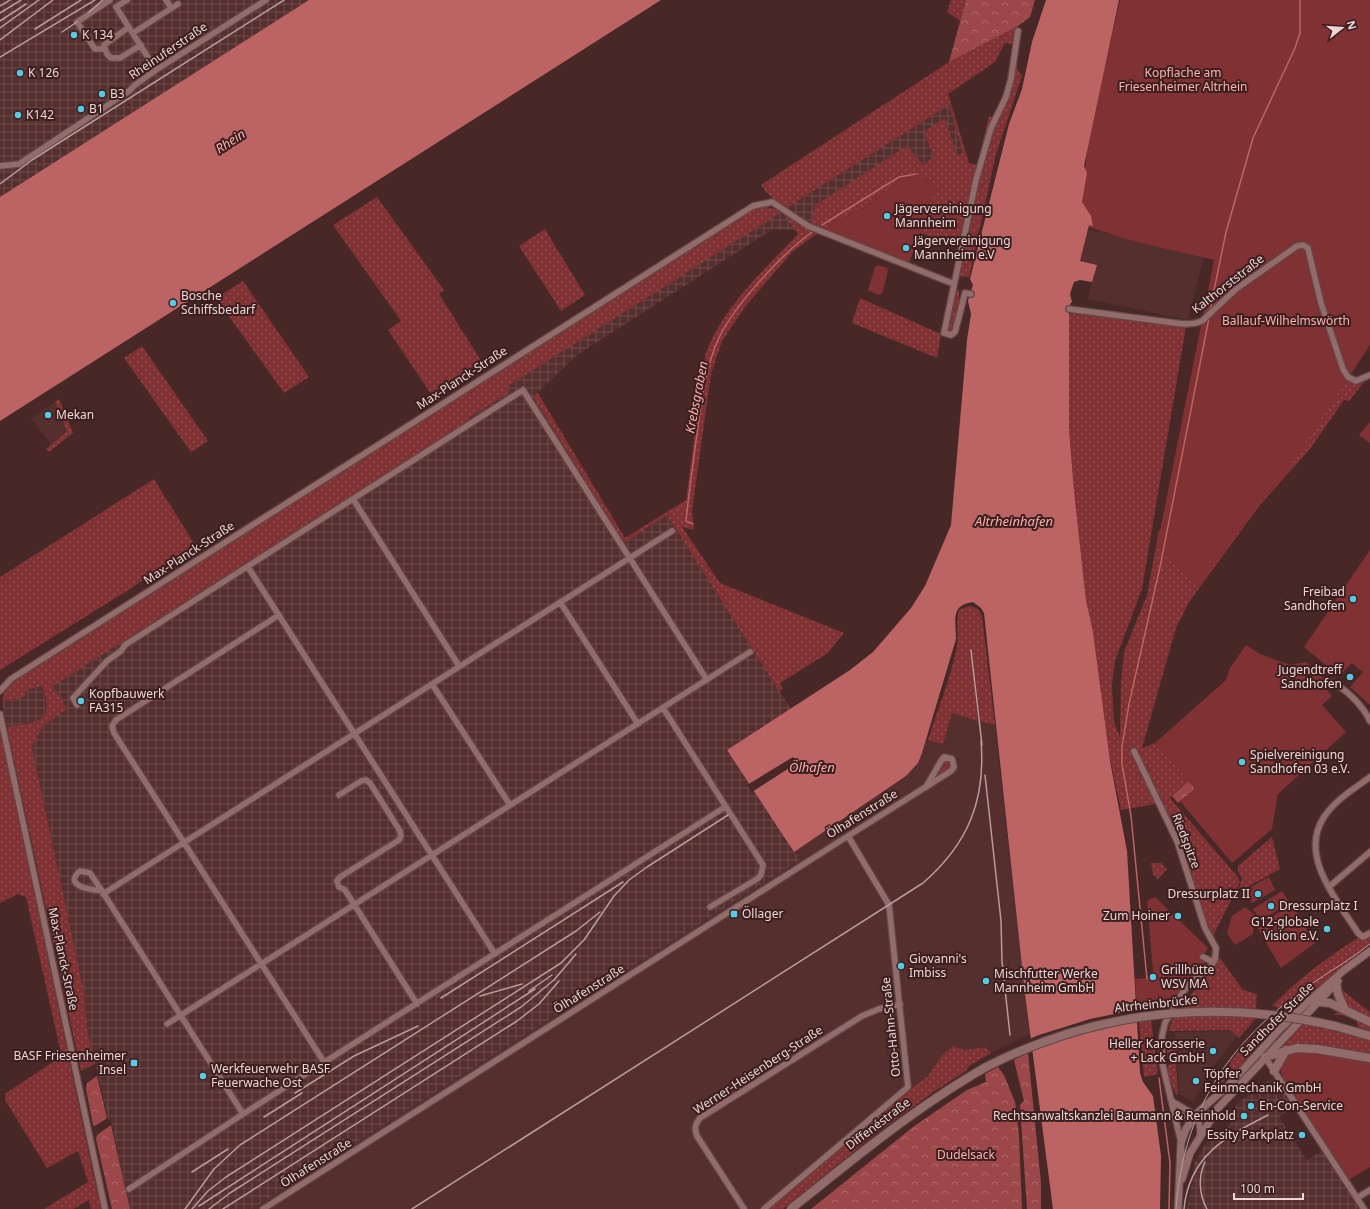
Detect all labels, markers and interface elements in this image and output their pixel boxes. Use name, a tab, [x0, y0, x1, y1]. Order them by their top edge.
north arrow	[1322, 8, 1362, 48]
street label: Rheinuferstraße	[125, 18, 211, 83]
text: N	[1344, 18, 1361, 31]
place label: K 134	[82, 26, 113, 43]
marker: K 134	[69, 30, 79, 40]
place label: K 126	[28, 64, 59, 81]
park label: Kopflache am Friesenheimer Altrhein	[1118, 64, 1248, 95]
marker: K 126	[15, 68, 25, 78]
place label: B3	[110, 85, 125, 102]
marker: B3	[97, 89, 107, 99]
place label: B1	[89, 100, 104, 117]
marker: B1	[76, 104, 86, 114]
place label: K142	[26, 106, 54, 123]
marker: K142	[13, 110, 23, 120]
water label: Rhein	[212, 125, 248, 157]
place label: Jägervereinigung Mannheim	[894, 200, 992, 231]
marker: Jägervereinigung Mannheim	[882, 211, 892, 221]
place label: Jägervereinigung Mannheim e.V	[913, 232, 1011, 263]
marker: Jägervereinigung Mannheim e.V	[901, 243, 911, 253]
street label: Kalthorststraße	[1188, 250, 1267, 317]
place label: Bosche Schiffsbedarf	[181, 287, 256, 318]
marker: Bosche Schiffsbedarf	[168, 298, 178, 308]
park label: Ballauf-Wilhelmswörth	[1222, 312, 1350, 329]
street label: Max-Planck-Straße	[413, 342, 511, 413]
water label: Krebsgraben	[680, 359, 712, 435]
place label: Mekan	[56, 406, 94, 423]
marker: Mekan	[43, 410, 53, 420]
water label: Altrheinhafen	[974, 512, 1053, 530]
street label: Max-Planck-Straße	[140, 517, 238, 588]
place label: Freibad Sandhofen	[1284, 583, 1345, 614]
marker: Freibad Sandhofen	[1348, 594, 1358, 604]
place label: Jugendtreff Sandhofen	[1277, 661, 1343, 692]
marker: Jugendtreff Sandhofen	[1345, 672, 1355, 682]
place label: Kopfbauwerk FA315	[89, 685, 165, 716]
marker: Kopfbauwerk FA315	[76, 696, 86, 706]
place label: Spielvereinigung Sandhofen 03 e.V.	[1250, 746, 1350, 777]
marker: Spielvereinigung Sandhofen 03 e.V.	[1237, 757, 1247, 767]
water label: Ölhafen	[789, 758, 835, 776]
street label: Ölhafenstraße	[823, 785, 901, 842]
street label: Riedspitze	[1168, 811, 1205, 871]
place label: Dressurplatz II	[1167, 885, 1250, 902]
marker: Dressurplatz II	[1253, 889, 1263, 899]
place label: Dressurplatz I	[1279, 897, 1357, 914]
marker: Dressurplatz I	[1266, 901, 1276, 911]
place label: Öllager	[742, 905, 783, 922]
street label: Max-Planck-Straße	[44, 906, 83, 1012]
place label: Zum Hoiner	[1103, 907, 1170, 924]
marker: Öllager	[729, 909, 739, 919]
marker: Zum Hoiner	[1173, 911, 1183, 921]
place label: G12-globale Vision e.V.	[1251, 913, 1319, 944]
marker: G12-globale Vision e.V.	[1322, 924, 1332, 934]
place label: Giovanni's Imbiss	[909, 950, 967, 981]
street label: Ölhafenstraße	[550, 960, 628, 1017]
marker: Giovanni's Imbiss	[896, 961, 906, 971]
place label: Grillhütte WSV MA	[1161, 961, 1214, 992]
place label: Mischfutter Werke Mannheim GmbH	[994, 965, 1098, 996]
marker: Grillhütte WSV MA	[1148, 972, 1158, 982]
street label: Otto-Hahn-Straße	[877, 976, 904, 1078]
marker: Mischfutter Werke Mannheim GmbH	[981, 976, 991, 986]
street label: Sandhofer Straße	[1236, 978, 1318, 1059]
street label: Altrheinbrücke	[1114, 991, 1199, 1016]
street label: Werner-Heisenberg-Straße	[690, 1021, 826, 1118]
place label: Heller Karosserie + Lack GmbH	[1109, 1035, 1205, 1066]
marker: Heller Karosserie + Lack GmbH	[1208, 1046, 1218, 1056]
place label: BASF Friesenheimer Insel	[13, 1047, 126, 1078]
marker: BASF Friesenheimer Insel	[129, 1058, 139, 1068]
place label: Werkfeuerwehr BASF Feuerwache Ost	[211, 1060, 330, 1091]
place label: Töpfer Feinmechanik GmbH	[1204, 1065, 1322, 1096]
marker: Werkfeuerwehr BASF Feuerwache Ost	[198, 1071, 208, 1081]
marker: Töpfer Feinmechanik GmbH	[1191, 1076, 1201, 1086]
street label: Diffenéstraße	[842, 1094, 914, 1154]
place label: En-Con-Service	[1259, 1097, 1343, 1114]
marker: En-Con-Service	[1246, 1101, 1256, 1111]
place label: Rechtsanwaltskanzlei Baumann & Reinhold	[993, 1107, 1236, 1124]
marker: Rechtsanwaltskanzlei Baumann & Reinhold	[1239, 1111, 1249, 1121]
place label: Essity Parkplatz	[1207, 1126, 1294, 1143]
marker: Essity Parkplatz	[1297, 1130, 1307, 1140]
street label: Ölhafenstraße	[277, 1134, 355, 1191]
park label: Dudelsack	[937, 1146, 996, 1163]
scale bar	[1234, 1175, 1303, 1201]
text: 100 m	[1240, 1180, 1275, 1197]

